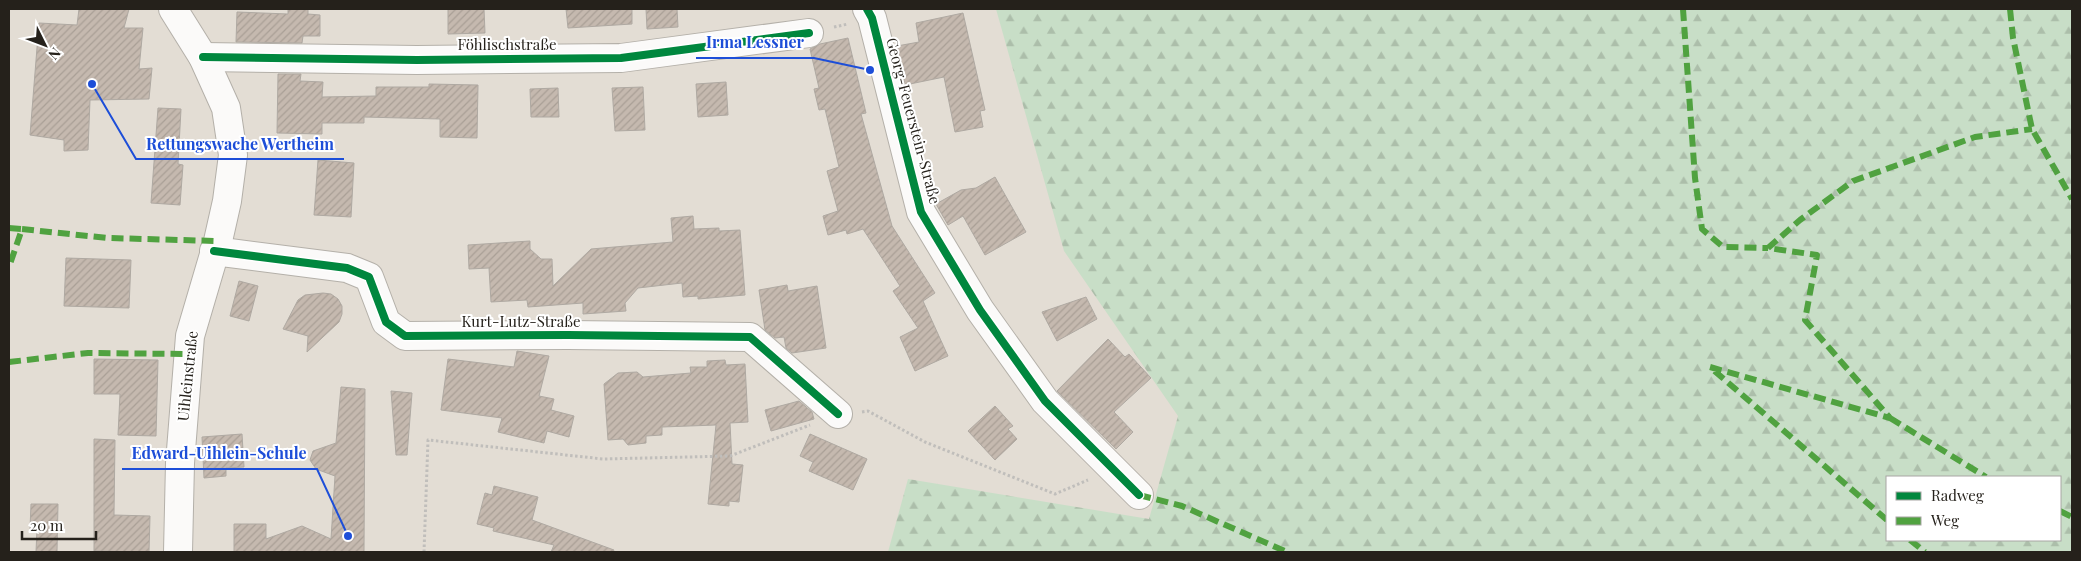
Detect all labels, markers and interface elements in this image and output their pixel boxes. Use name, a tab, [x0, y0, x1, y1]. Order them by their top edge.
north arrow	[20, 20, 70, 70]
callout: Irma Lessner	[696, 27, 814, 58]
text: Irma Lessner	[706, 31, 804, 52]
street label: Föhlischstraße	[457, 34, 557, 54]
street label: Georg-Feuerstein-Straße	[882, 35, 946, 206]
text: N	[45, 44, 65, 64]
callout: Rettungswache Wertheim	[136, 128, 344, 159]
text: Rettungswache Wertheim	[146, 133, 334, 154]
street label: Kurt-Lutz-Straße	[461, 311, 581, 331]
street label: Uihleinstraße	[172, 330, 202, 422]
callout: Edward-Uihlein-Schule	[122, 438, 317, 469]
text: Edward-Uihlein-Schule	[131, 442, 307, 463]
legend	[1886, 476, 2061, 541]
text: Radweg	[1931, 485, 1984, 505]
scale bar	[22, 508, 96, 540]
text: Weg	[1930, 510, 1959, 530]
text: 20 m	[30, 515, 64, 535]

